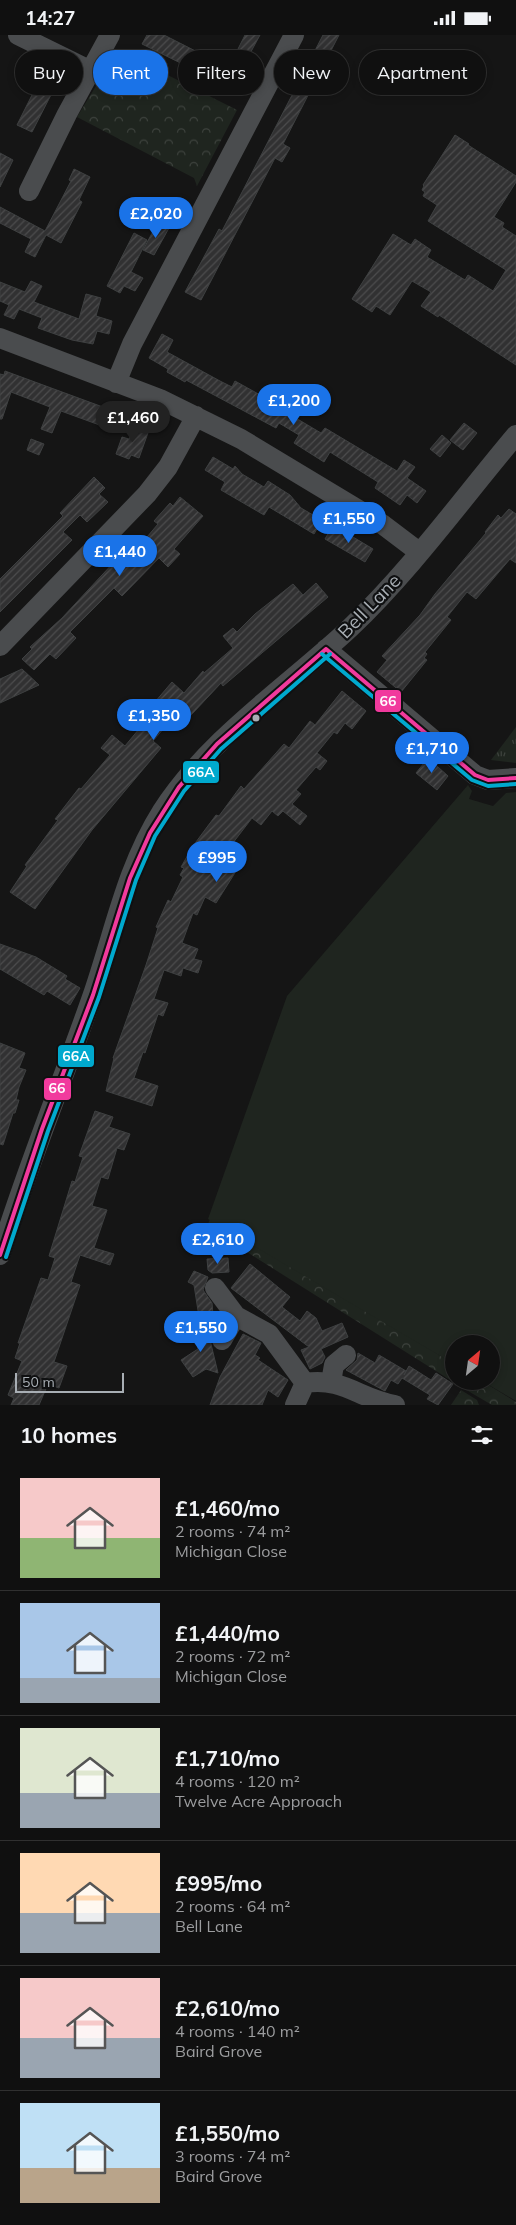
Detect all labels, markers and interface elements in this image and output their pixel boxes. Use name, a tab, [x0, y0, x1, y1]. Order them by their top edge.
text: 14:27	[25, 6, 75, 30]
chip: Buy	[15, 50, 83, 95]
chip: Rent	[93, 50, 168, 95]
chip: Filters	[178, 50, 264, 95]
chip: New	[274, 50, 349, 95]
chip: Apartment	[359, 50, 486, 95]
pin: £2,020	[115, 197, 197, 239]
text: £2,020	[130, 203, 182, 223]
pin: £1,200	[253, 383, 335, 426]
text: £1,200	[268, 390, 320, 410]
pin: £1,460	[92, 401, 174, 443]
text: £1,460	[107, 407, 159, 427]
pin: £1,550	[308, 501, 390, 544]
text: £1,550	[323, 508, 375, 528]
pin: £1,440	[79, 535, 161, 577]
text: £1,440	[94, 541, 146, 561]
street label: Bell Lane	[332, 569, 406, 643]
line badge: 66	[374, 689, 402, 713]
text: 66	[380, 692, 396, 710]
pin: £1,350	[113, 699, 195, 741]
text: £1,350	[128, 705, 180, 725]
unlabelled marker	[251, 713, 261, 723]
pin: £1,710	[391, 731, 473, 774]
text: £1,710	[406, 738, 458, 758]
line badge: 66A	[182, 760, 220, 784]
text: 66A	[187, 763, 215, 781]
pin: £995	[187, 841, 247, 883]
text: £995	[198, 847, 236, 867]
line badge: 66A	[57, 1044, 95, 1068]
text: 66A	[62, 1047, 90, 1065]
line badge: 66	[43, 1077, 72, 1101]
text: 66	[49, 1079, 65, 1097]
pin: £2,610	[177, 1223, 259, 1265]
text: £2,610	[192, 1229, 244, 1249]
pin: £1,550	[160, 1311, 242, 1353]
text: £1,550	[175, 1317, 227, 1337]
north arrow	[445, 1335, 500, 1390]
map controls	[445, 1335, 500, 1390]
scale bar	[15, 1370, 124, 1393]
text: 50 m	[22, 1373, 55, 1391]
icon: filters	[468, 1421, 496, 1449]
text: 10 homes	[20, 1422, 117, 1448]
text: £1,460/mo	[175, 1495, 280, 1521]
icon: home	[60, 1498, 120, 1558]
text: 2 rooms · 74 m²	[175, 1521, 290, 1541]
text: Michigan Close	[175, 1541, 287, 1561]
text: £1,440/mo	[175, 1620, 280, 1646]
icon: home	[60, 1623, 120, 1683]
text: 2 rooms · 72 m²	[175, 1646, 290, 1666]
text: Michigan Close	[175, 1666, 287, 1686]
text: £1,710/mo	[175, 1745, 280, 1771]
icon: home	[60, 1748, 120, 1808]
text: 4 rooms · 120 m²	[175, 1771, 300, 1791]
text: Twelve Acre Approach	[175, 1791, 342, 1811]
text: £995/mo	[175, 1870, 262, 1896]
icon: home	[60, 1873, 120, 1933]
text: 2 rooms · 64 m²	[175, 1896, 290, 1916]
text: Bell Lane	[175, 1916, 243, 1936]
text: £2,610/mo	[175, 1995, 280, 2021]
icon: home	[60, 1998, 120, 2058]
text: 4 rooms · 140 m²	[175, 2021, 300, 2041]
text: Baird Grove	[175, 2041, 262, 2061]
text: £1,550/mo	[175, 2120, 280, 2146]
icon: home	[60, 2123, 120, 2183]
text: 3 rooms · 74 m²	[175, 2146, 290, 2166]
text: Baird Grove	[175, 2166, 262, 2186]

